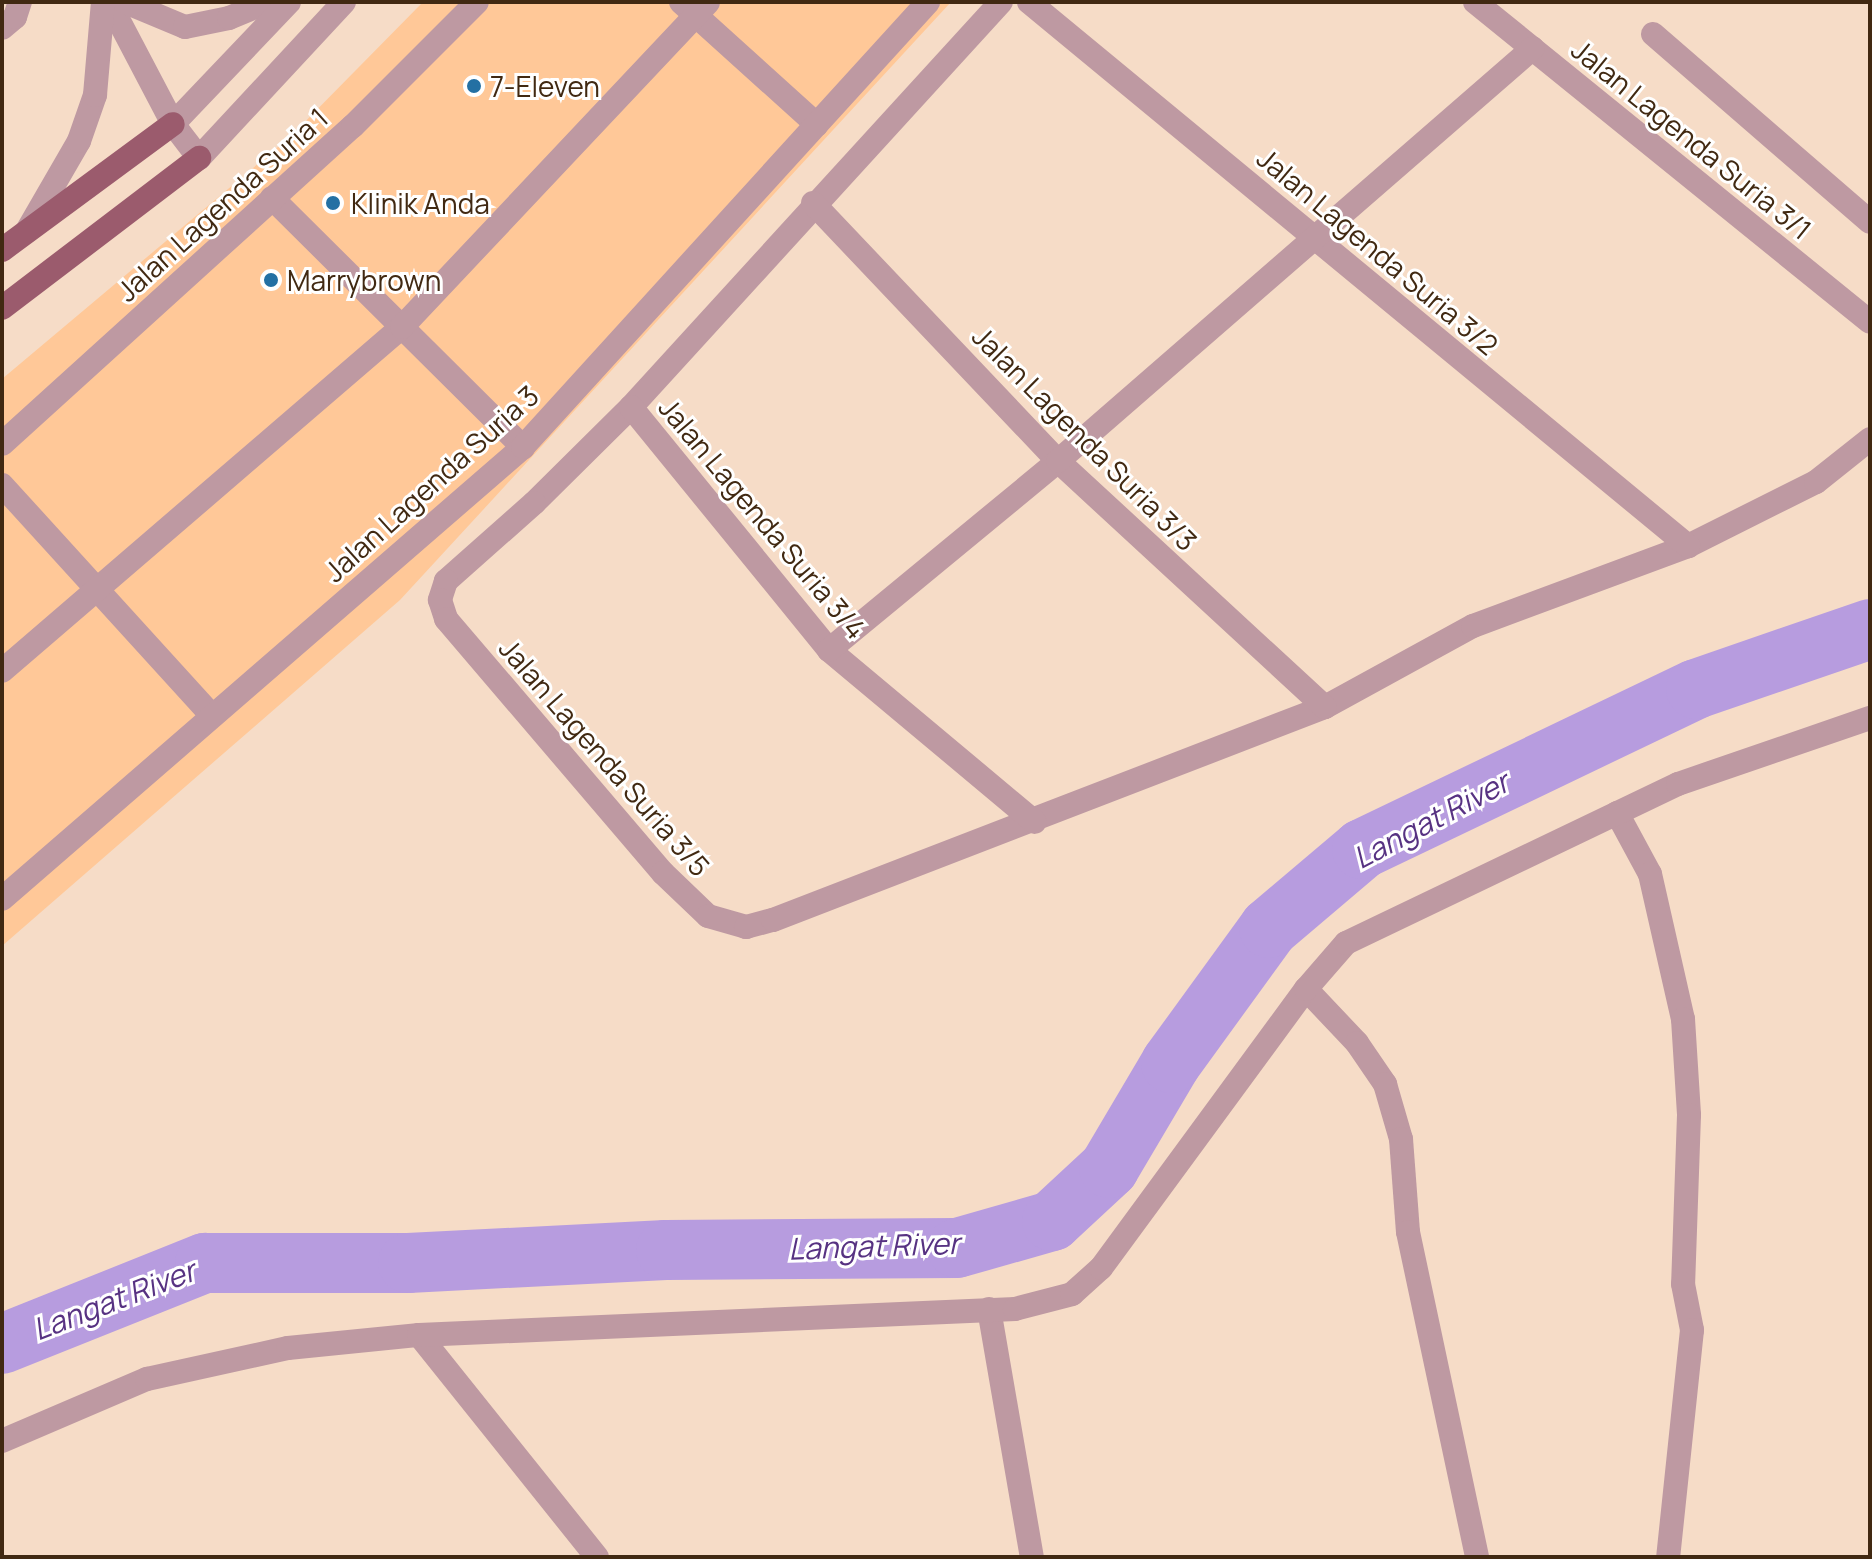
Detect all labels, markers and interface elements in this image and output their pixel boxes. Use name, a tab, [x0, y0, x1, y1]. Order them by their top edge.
street label: Jalan Lagenda Suria 3/1	[1565, 32, 1819, 246]
place label: 7-Eleven	[490, 69, 600, 103]
marker: 7-Eleven	[465, 77, 483, 95]
street label: Jalan Lagenda Suria 1	[110, 100, 334, 308]
street label: Jalan Lagenda Suria 3/2	[1251, 141, 1505, 361]
place label: Klinik Anda	[351, 186, 490, 220]
marker: Klinik Anda	[322, 192, 344, 214]
place label: Marrybrown	[287, 263, 441, 297]
marker: Marrybrown	[262, 271, 280, 289]
street label: Jalan Lagenda Suria 3/3	[966, 319, 1204, 557]
street label: Jalan Lagenda Suria 3	[317, 378, 545, 588]
street label: Jalan Lagenda Suria 3/4	[652, 391, 874, 645]
street label: Jalan Lagenda Suria 3/5	[493, 631, 717, 883]
water label: Langat River	[1347, 764, 1515, 876]
water label: Langat River	[788, 1225, 960, 1267]
water label: Langat River	[28, 1253, 200, 1347]

